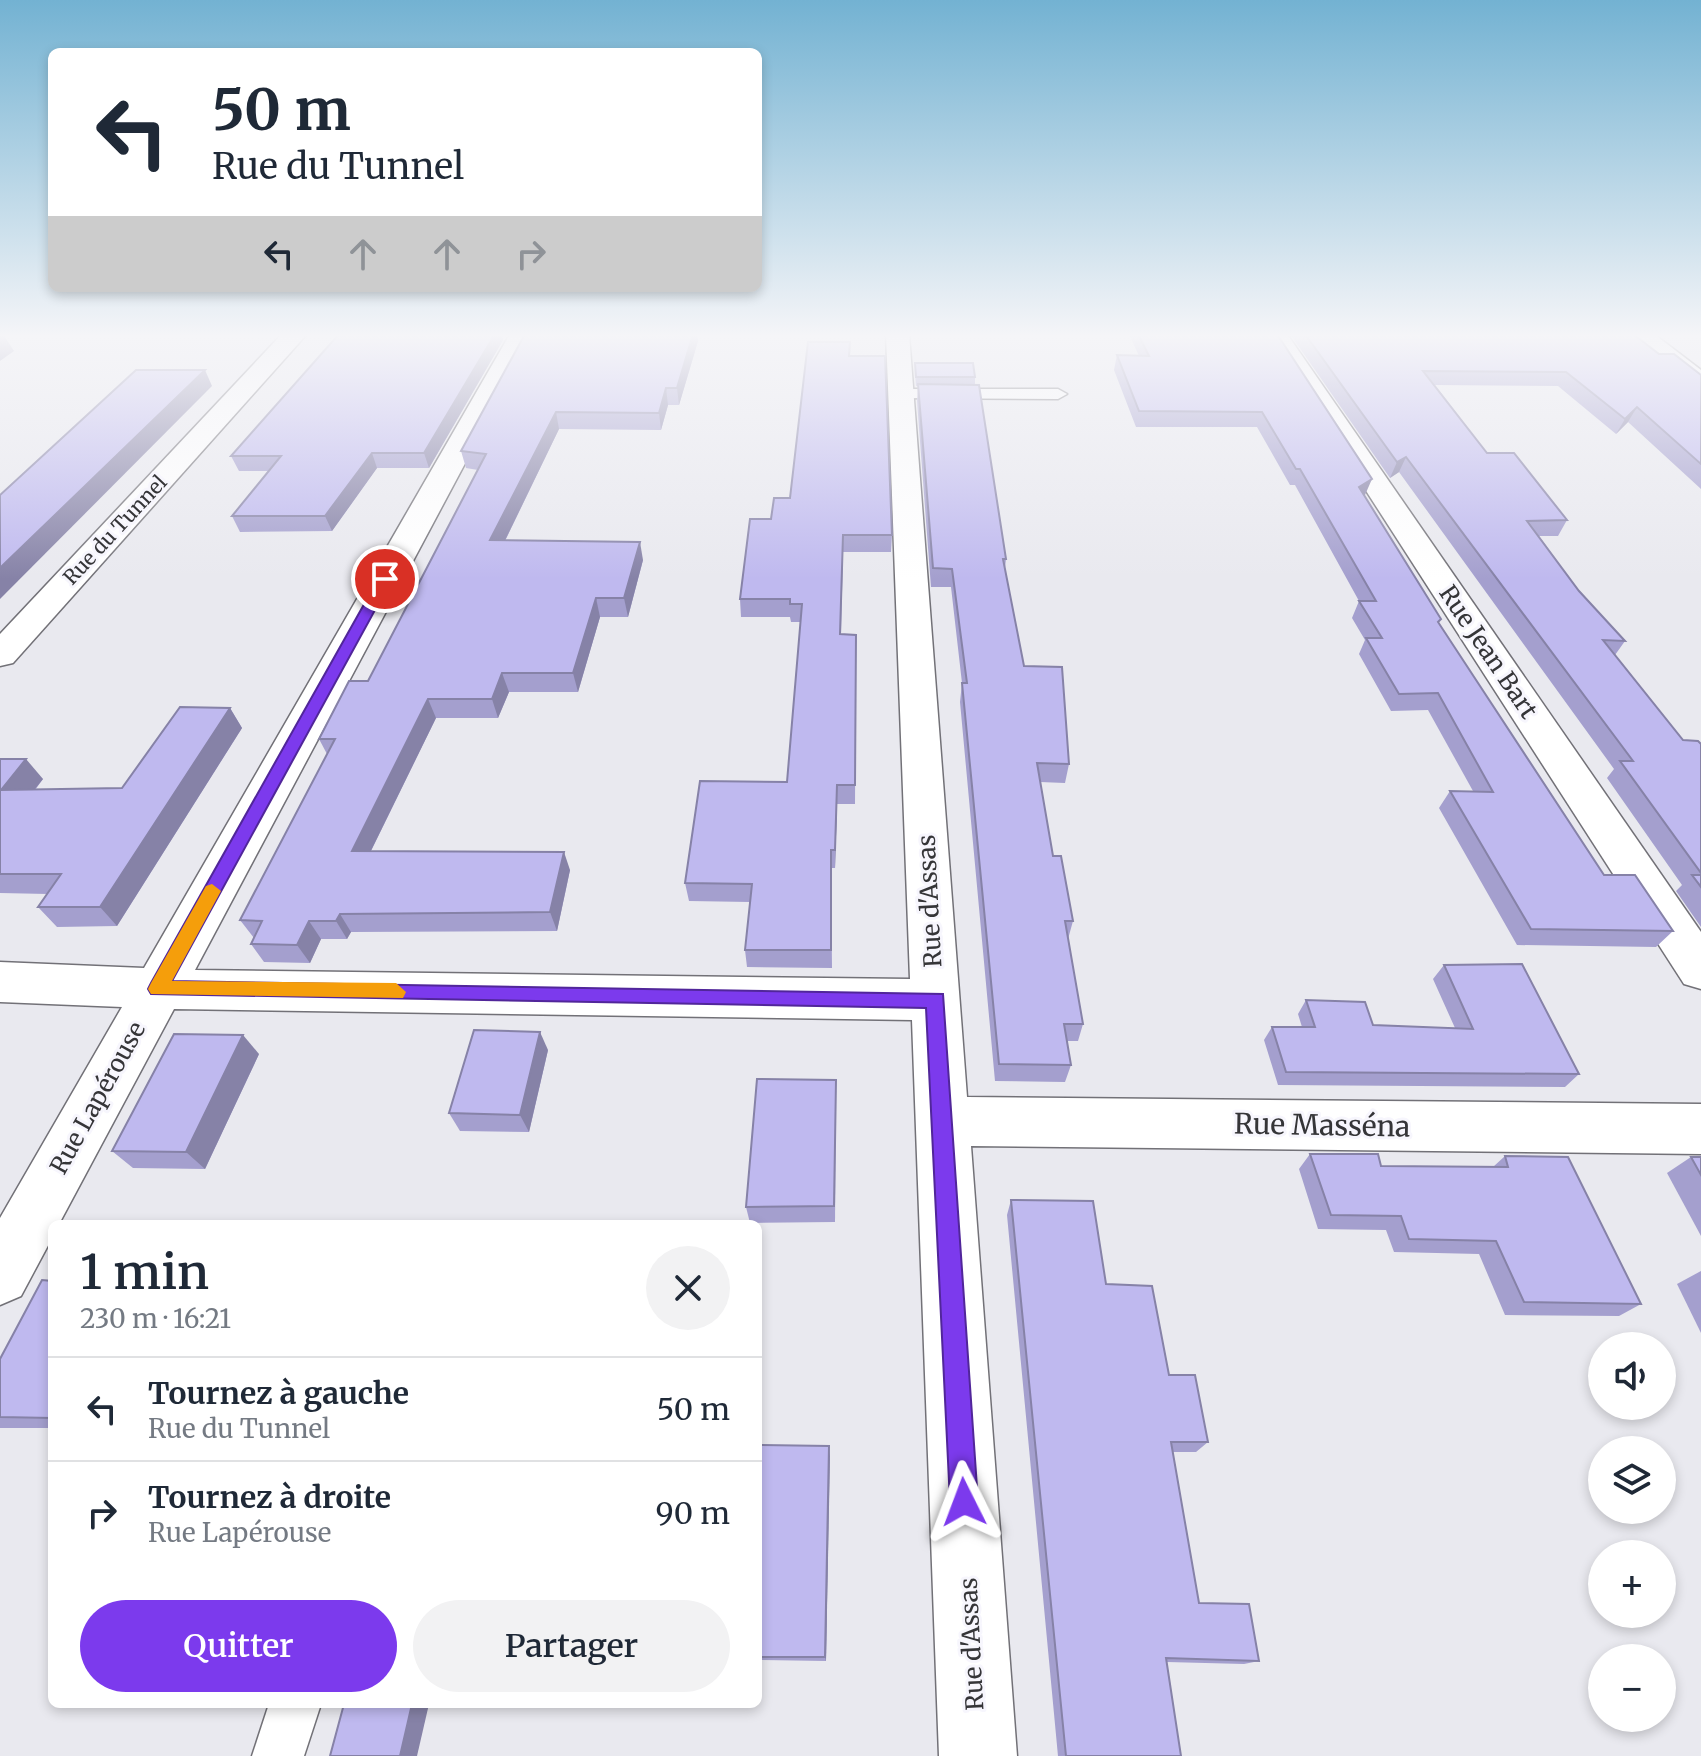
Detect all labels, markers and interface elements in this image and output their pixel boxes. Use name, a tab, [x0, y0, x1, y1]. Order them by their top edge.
text: 50 m	[212, 75, 351, 145]
icon: left	[80, 80, 184, 184]
text: Rue du Tunnel	[212, 144, 464, 189]
icon: left	[257, 232, 301, 276]
icon: ahead	[341, 232, 385, 276]
icon: ahead	[425, 232, 469, 276]
icon: right	[509, 232, 553, 276]
street label: Rue du Tunnel	[58, 470, 172, 589]
pin	[351, 545, 419, 613]
icon: arrive	[363, 557, 407, 601]
street label: Rue Jean Bart	[1432, 579, 1545, 725]
street label: Rue d'Assas	[911, 834, 948, 968]
street label: Rue Lapérouse	[43, 1016, 152, 1179]
street label: Rue Masséna	[1234, 1105, 1410, 1145]
text: 1 min	[80, 1242, 209, 1302]
button: close	[646, 1246, 730, 1330]
text: 230 m · 16:21	[80, 1302, 231, 1335]
map controls	[1588, 1332, 1676, 1732]
button: sound	[1588, 1332, 1676, 1420]
text: Tournez à gauche	[148, 1374, 409, 1412]
icon: left	[80, 1387, 124, 1431]
text: 50 m	[657, 1390, 730, 1428]
text: Rue du Tunnel	[148, 1412, 330, 1445]
button: layers	[1588, 1436, 1676, 1524]
position arrow	[922, 1460, 1006, 1544]
text: Tournez à droite	[148, 1478, 391, 1516]
icon: right	[80, 1491, 124, 1535]
text: 90 m	[656, 1494, 730, 1532]
text: Rue Lapérouse	[148, 1516, 331, 1549]
button: +	[1588, 1540, 1676, 1628]
street label: Rue d'Assas	[953, 1577, 990, 1711]
button: Quitter	[80, 1600, 397, 1692]
button: Partager	[413, 1600, 730, 1692]
button: −	[1588, 1644, 1676, 1732]

